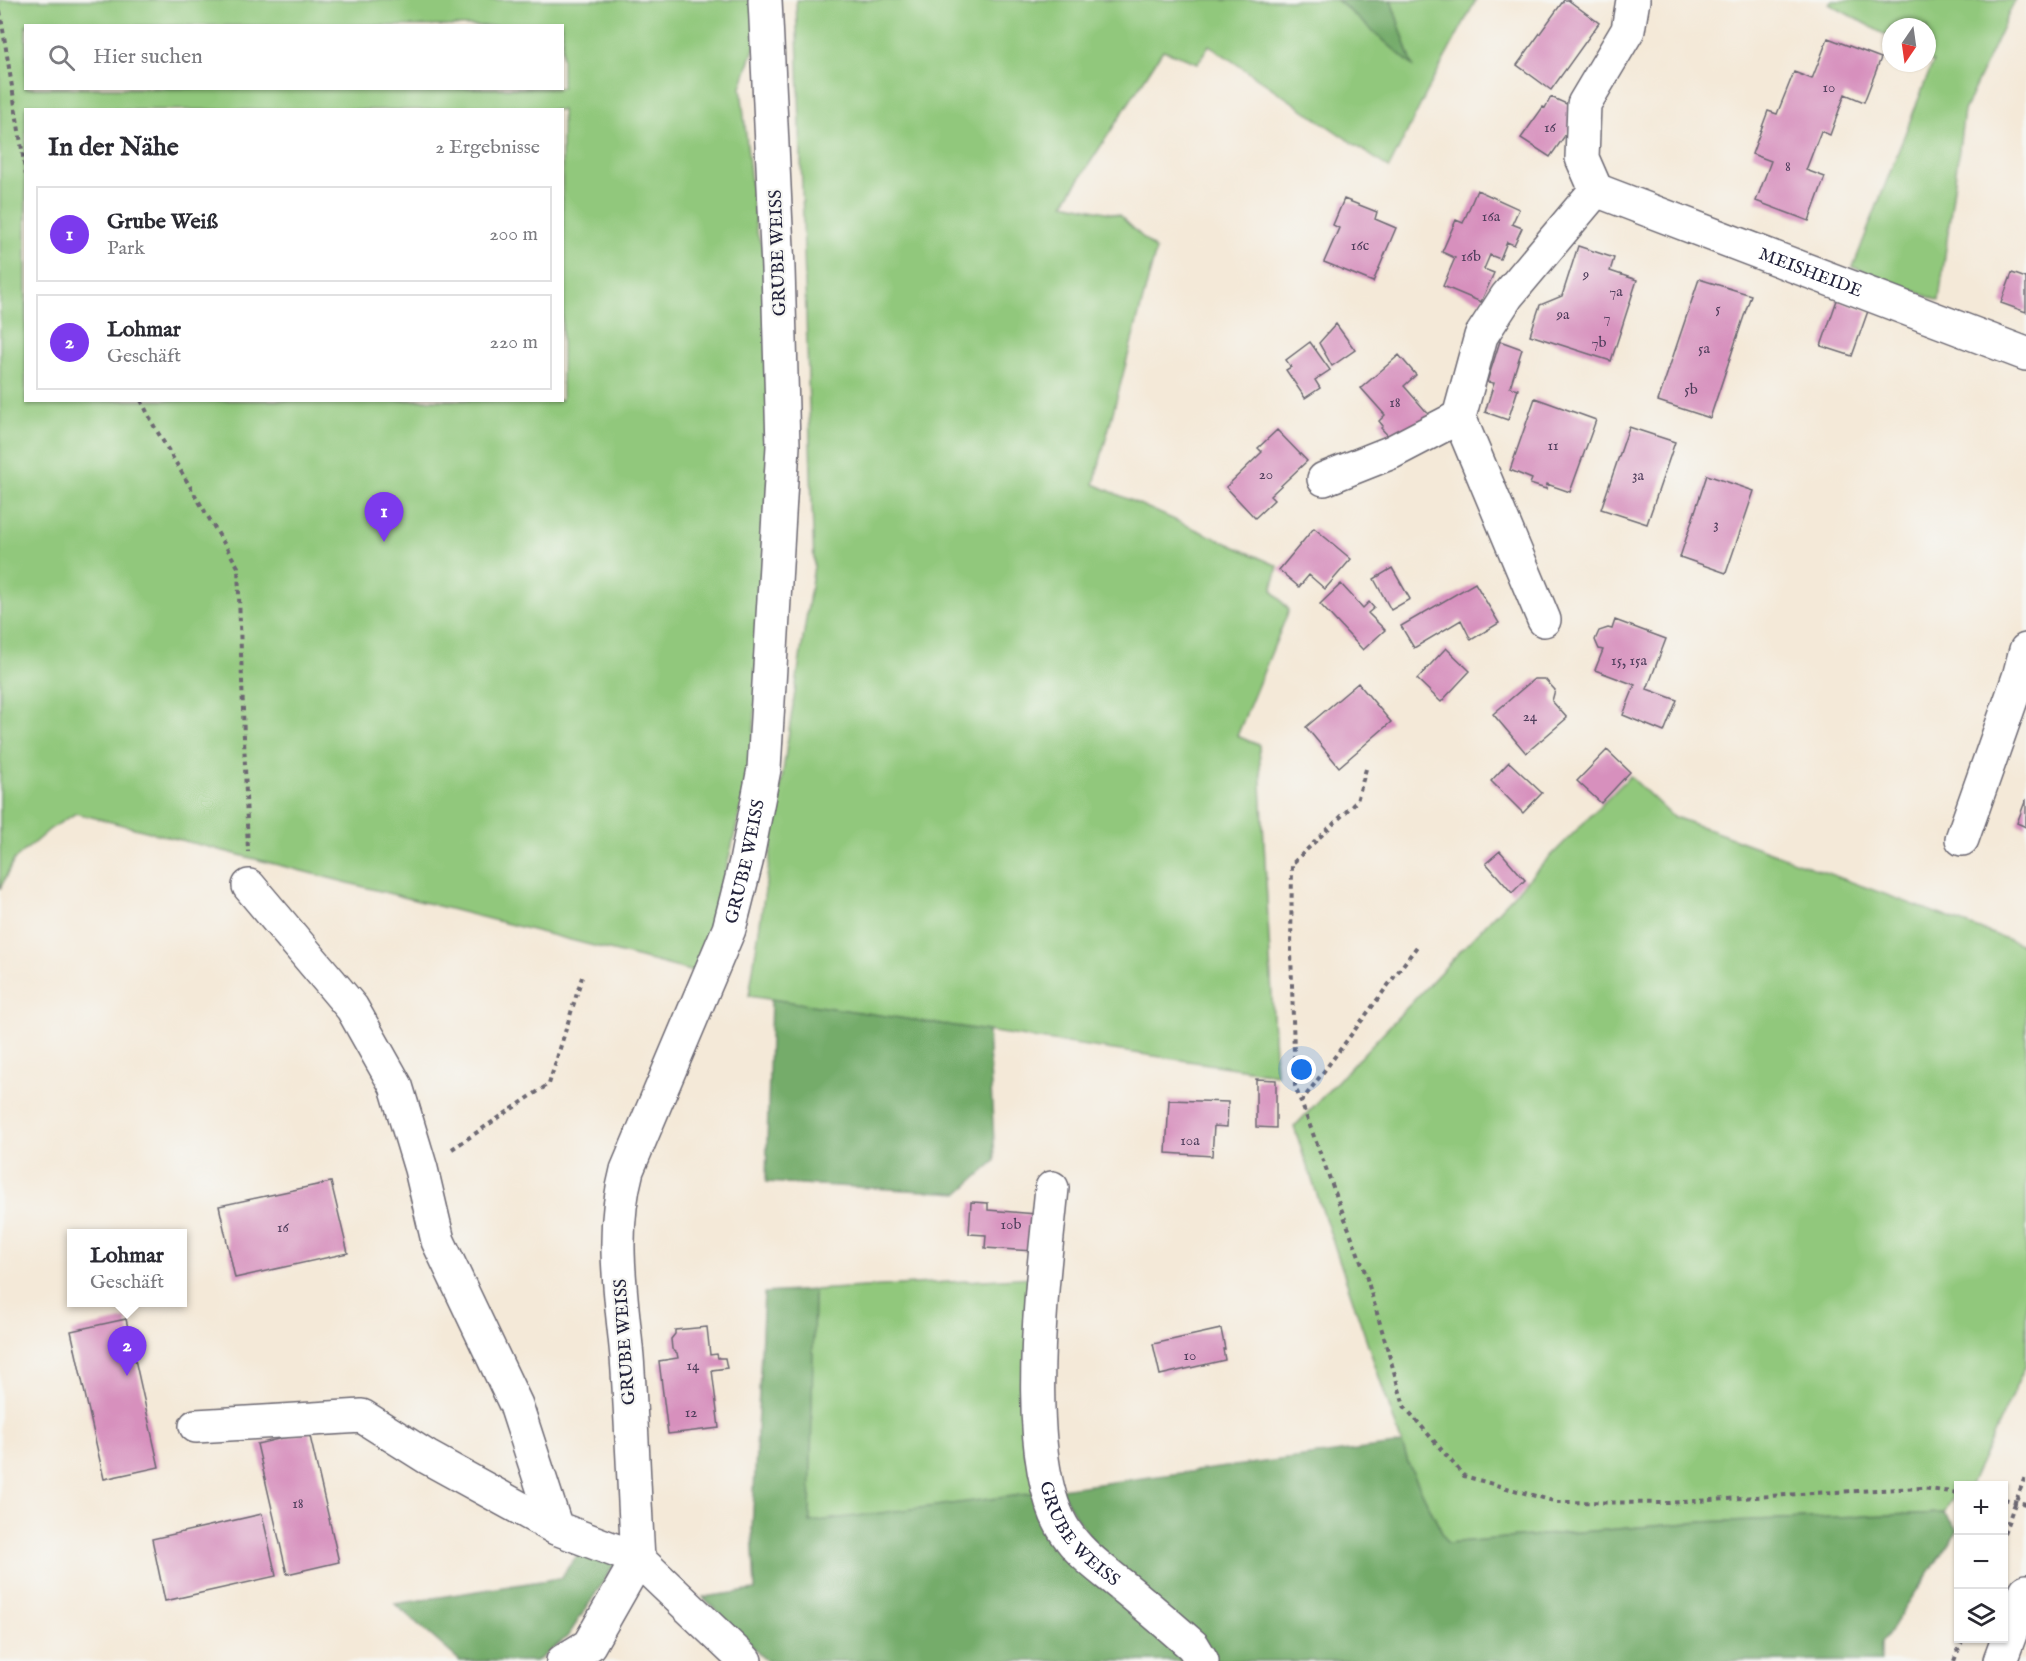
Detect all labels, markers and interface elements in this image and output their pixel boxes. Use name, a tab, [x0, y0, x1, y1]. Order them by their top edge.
north arrow	[1882, 18, 1936, 72]
search box	[24, 24, 564, 90]
icon: search	[45, 41, 78, 74]
text: Hier suchen	[93, 43, 203, 71]
house number: 10	[1823, 78, 1835, 97]
house number: 16	[1544, 118, 1557, 137]
text: In der Nähe	[48, 131, 179, 164]
text: 2 Ergebnisse	[435, 135, 540, 160]
house number: 8	[1785, 157, 1791, 176]
street label: GRUBE WEISS	[765, 189, 792, 317]
house number: 16a	[1482, 207, 1501, 226]
text: Grube Weiß	[107, 208, 218, 236]
text: 1	[66, 222, 73, 247]
text: 200 m	[489, 222, 538, 247]
text: Park	[107, 236, 145, 261]
house number: 16c	[1351, 236, 1369, 255]
street label: MEISHEIDE	[1755, 243, 1865, 303]
house number: 16b	[1461, 247, 1481, 266]
house number: 9	[1582, 265, 1589, 284]
house number: 7a	[1609, 282, 1623, 301]
house number: 5	[1715, 299, 1721, 318]
house number: 9a	[1555, 305, 1570, 324]
house number: 7	[1603, 308, 1611, 327]
text: Lohmar	[107, 316, 181, 344]
text: 2	[65, 330, 74, 355]
text: 220 m	[490, 330, 538, 355]
house number: 7b	[1591, 333, 1607, 352]
house number: 5a	[1698, 339, 1710, 358]
text: Geschäft	[107, 344, 181, 369]
house number: 5b	[1684, 380, 1698, 399]
house number: 18	[1389, 393, 1401, 412]
house number: 11	[1547, 436, 1559, 455]
house number: 20	[1259, 465, 1273, 484]
house number: 3a	[1632, 466, 1645, 485]
pin: 1	[364, 492, 404, 542]
house number: 3	[1713, 515, 1719, 534]
house number: 15, 15a	[1611, 651, 1647, 670]
house number: 24	[1523, 707, 1538, 726]
street label: GRUBE WEISS	[721, 798, 771, 926]
your location	[1287, 1055, 1316, 1084]
house number: 10a	[1180, 1131, 1200, 1150]
house number: 10b	[1001, 1215, 1021, 1234]
house number: 16	[277, 1218, 290, 1237]
popup	[67, 1229, 187, 1307]
text: Lohmar	[90, 1242, 164, 1270]
text: Geschäft	[90, 1270, 164, 1295]
street label: GRUBE WEISS	[610, 1278, 641, 1406]
pin: 2	[108, 1326, 146, 1376]
house number: 10	[1184, 1346, 1196, 1365]
house number: 14	[687, 1356, 700, 1375]
house number: 12	[685, 1403, 697, 1422]
street label: GRUBE WEISS	[1033, 1479, 1124, 1592]
map controls	[1954, 1481, 2008, 1643]
button: +	[1954, 1481, 2008, 1535]
house number: 18	[292, 1494, 304, 1513]
button: −	[1954, 1535, 2008, 1589]
button: layers	[1954, 1589, 2008, 1643]

